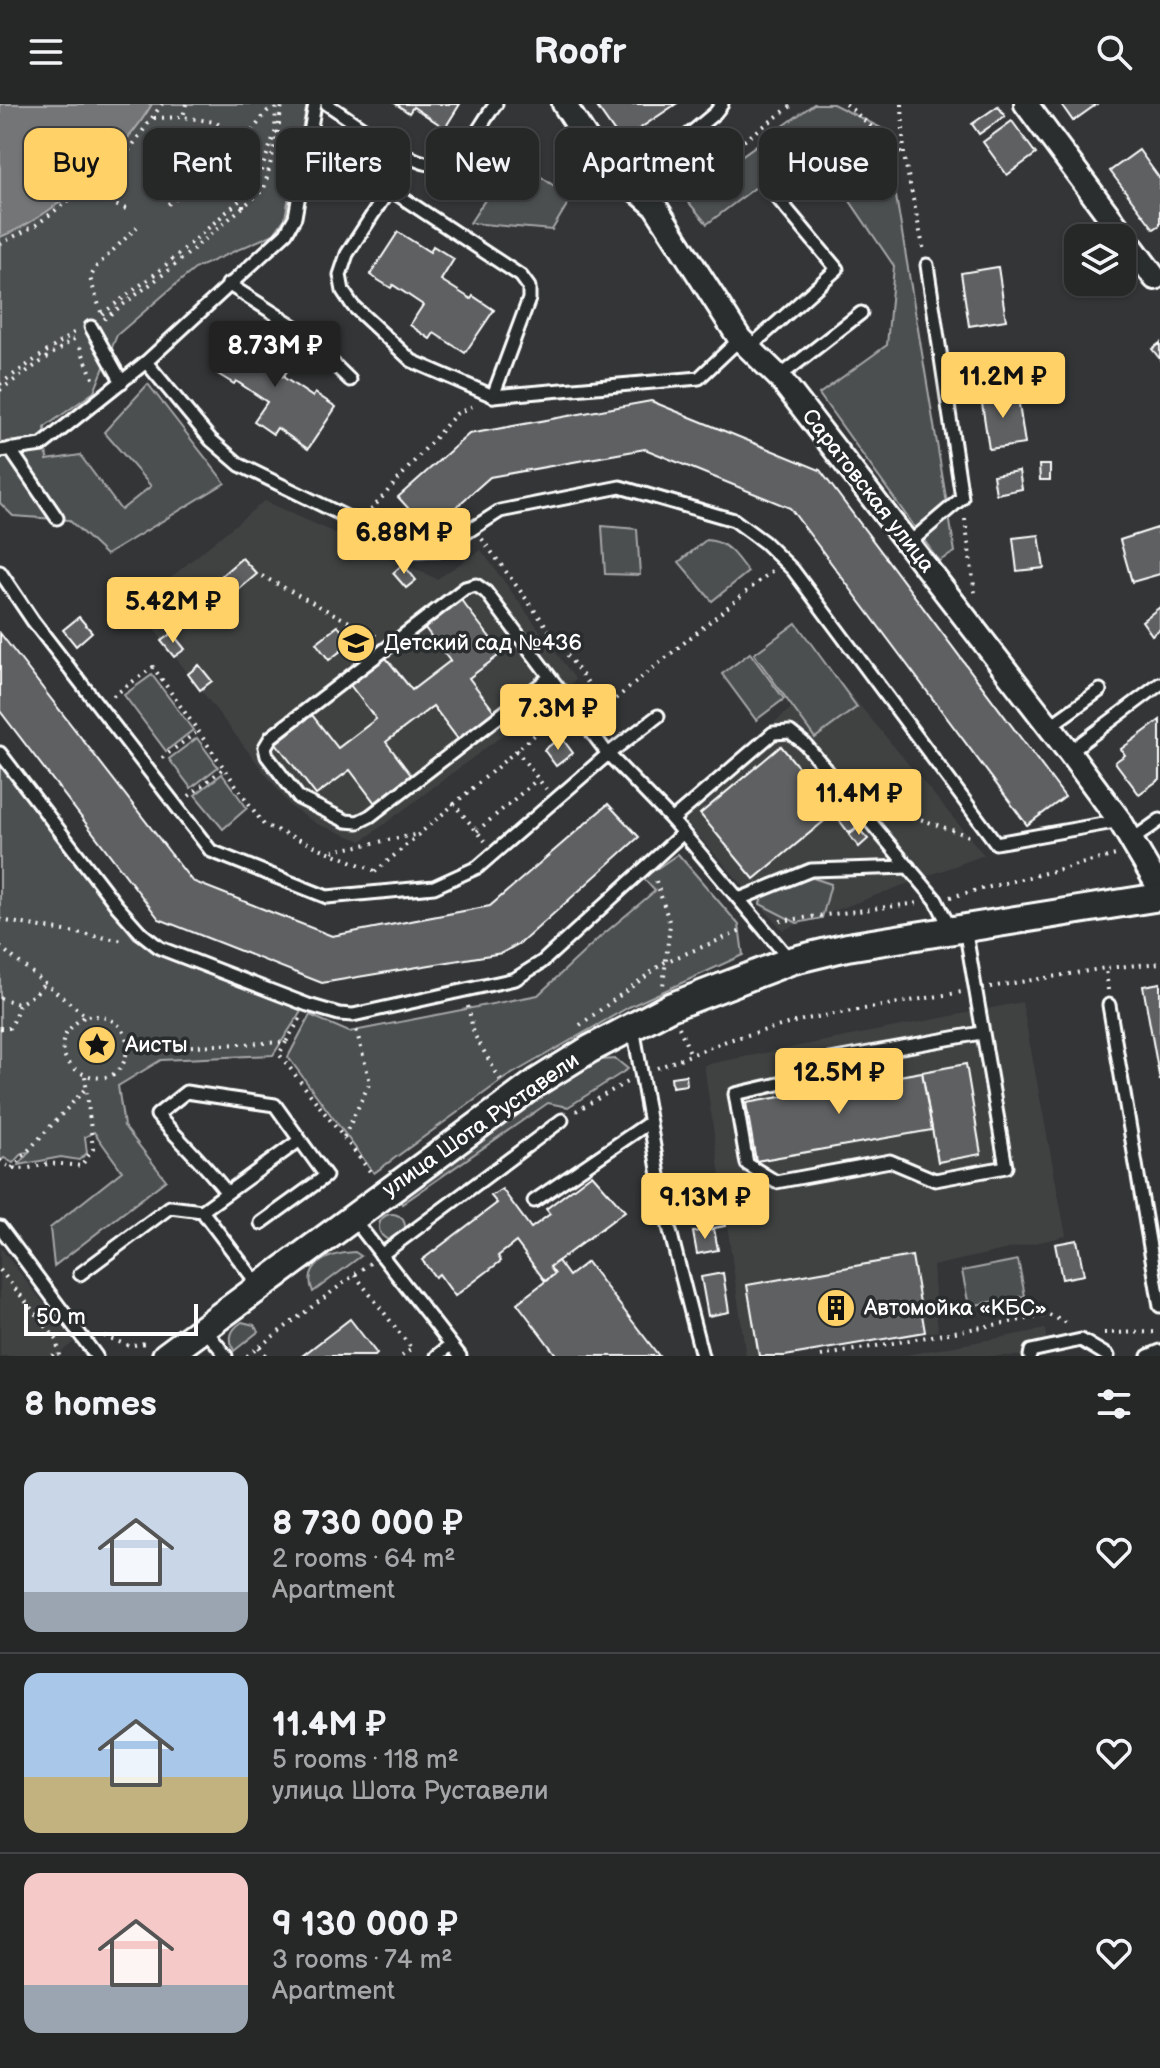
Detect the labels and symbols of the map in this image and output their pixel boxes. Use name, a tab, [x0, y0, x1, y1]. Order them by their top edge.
pin: 8.73M ₽	[201, 321, 349, 389]
pin: 11.2M ₽	[929, 352, 1077, 420]
street label: Саратовская улица	[796, 404, 940, 578]
pin: 6.88M ₽	[330, 508, 478, 576]
pin: 5.42M ₽	[99, 577, 247, 645]
school or university icon: Детский сад №436	[335, 622, 377, 664]
place label: Детский сад №436	[384, 630, 582, 657]
pin: 7.3M ₽	[493, 684, 623, 752]
pin: 11.4M ₽	[785, 769, 933, 837]
place icon: Аисты	[76, 1024, 118, 1066]
place label: Аисты	[124, 1032, 187, 1059]
street label: улица Шота Руставели	[377, 1047, 585, 1203]
pin: 12.5M ₽	[765, 1048, 913, 1116]
pin: 9.13M ₽	[631, 1173, 779, 1241]
building icon: Автомойка «КБС»	[815, 1287, 857, 1329]
place label: Автомойка «КБС»	[863, 1295, 1047, 1322]
scale bar	[24, 1300, 198, 1336]

